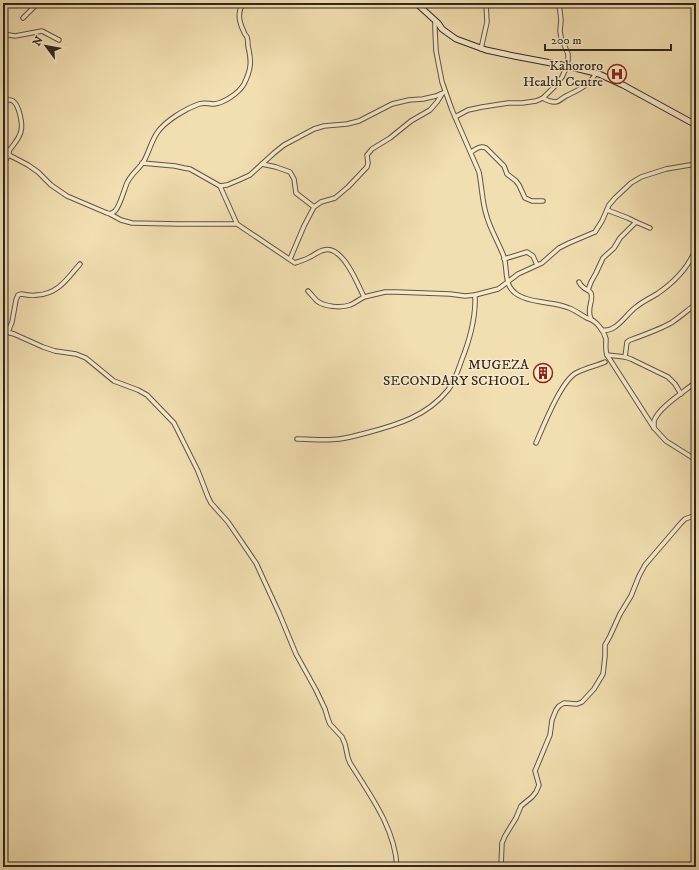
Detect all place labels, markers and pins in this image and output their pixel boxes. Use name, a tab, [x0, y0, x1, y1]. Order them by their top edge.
place label: Kahororo Health Centre	[523, 57, 603, 91]
hospital icon: Kahororo Health Centre	[606, 63, 628, 85]
place label: MUGEZA SECONDARY SCHOOL	[383, 356, 530, 390]
building icon: MUGEZA SECONDARY SCHOOL	[532, 362, 554, 384]

